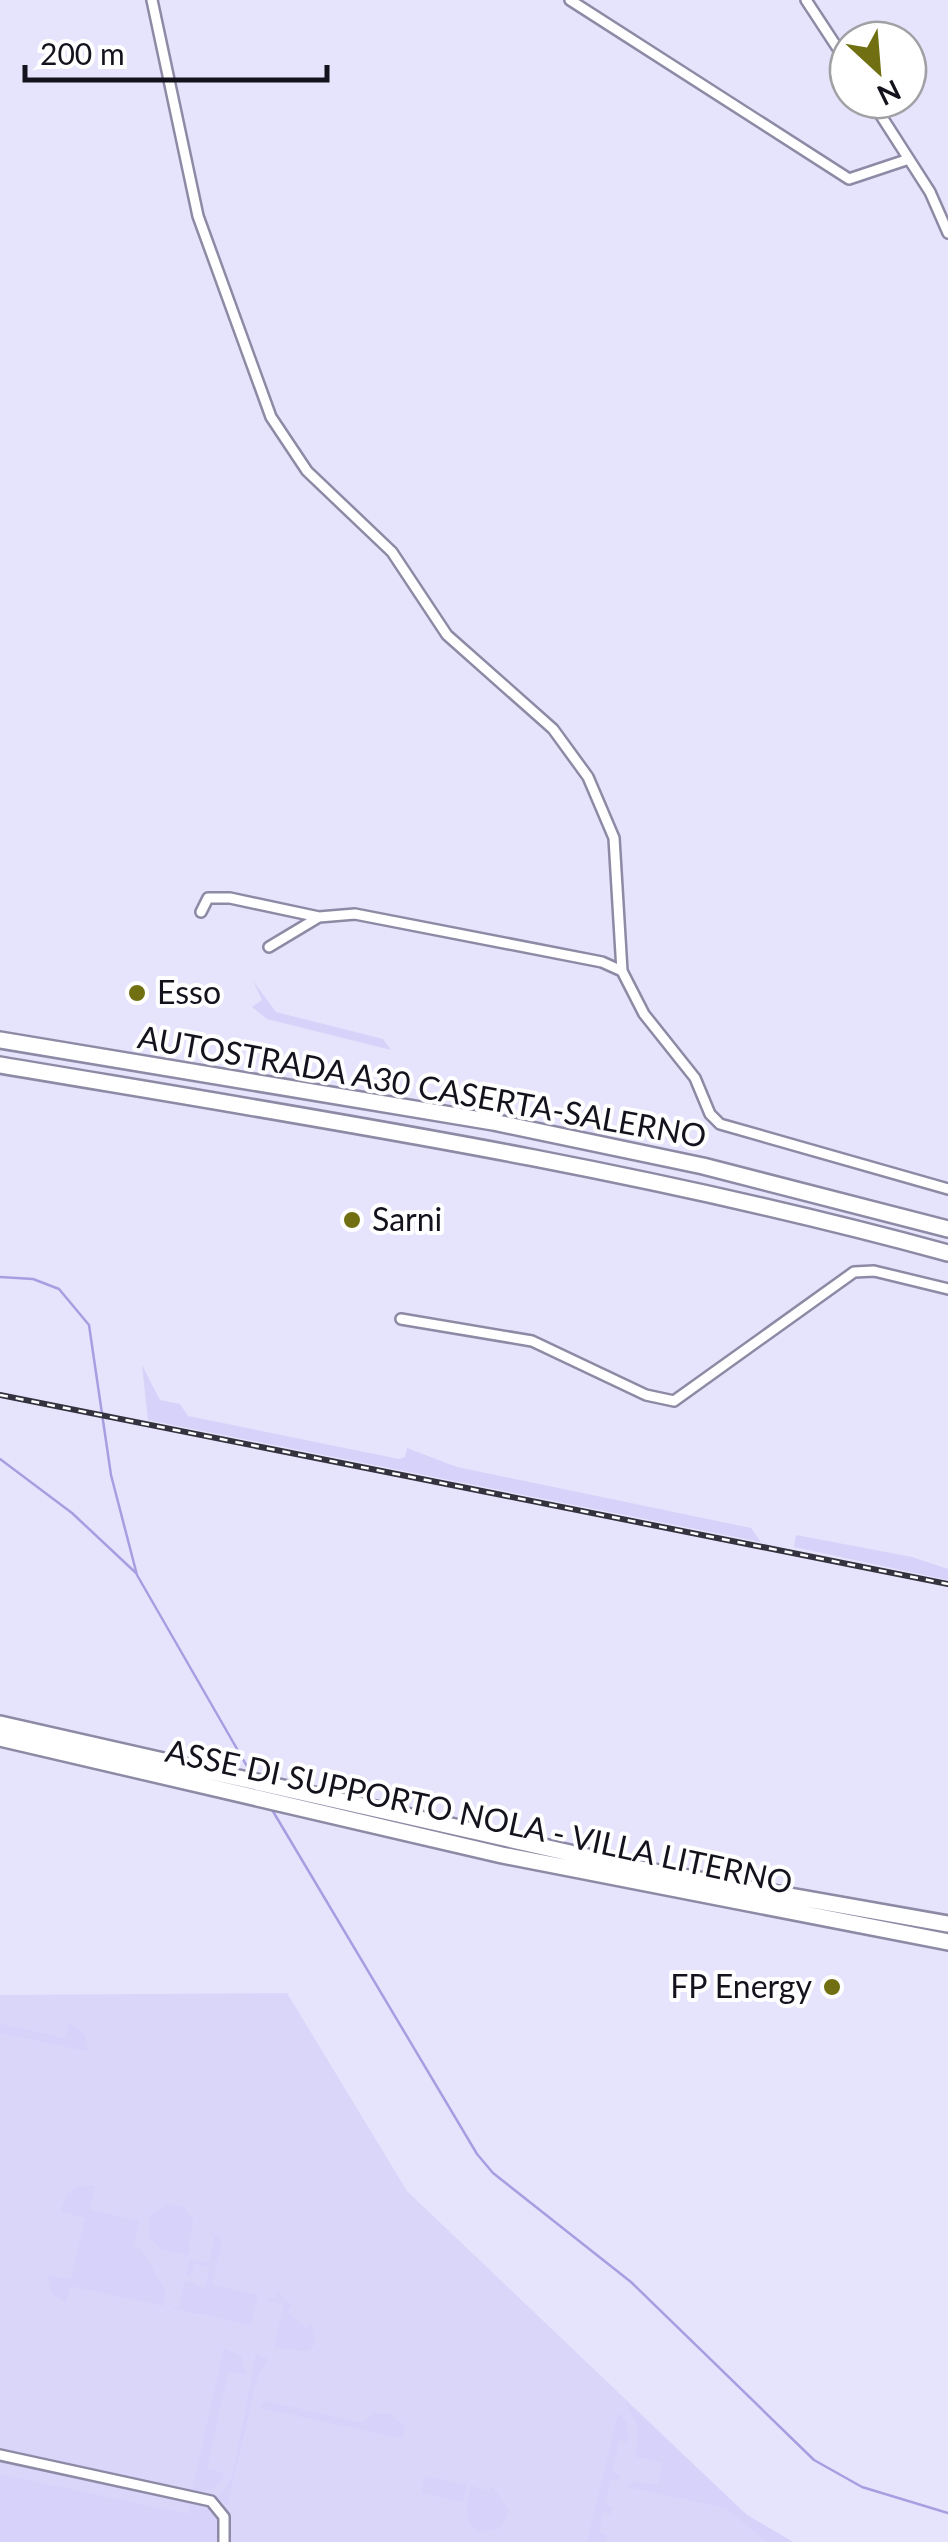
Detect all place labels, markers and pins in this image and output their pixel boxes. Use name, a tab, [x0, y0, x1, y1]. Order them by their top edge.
place label: Esso	[157, 972, 221, 1011]
marker: Esso	[126, 982, 148, 1004]
place label: Sarni	[372, 1199, 442, 1238]
marker: Sarni	[341, 1209, 363, 1231]
place label: FP Energy	[670, 1966, 813, 2005]
marker: FP Energy	[821, 1976, 843, 1998]

